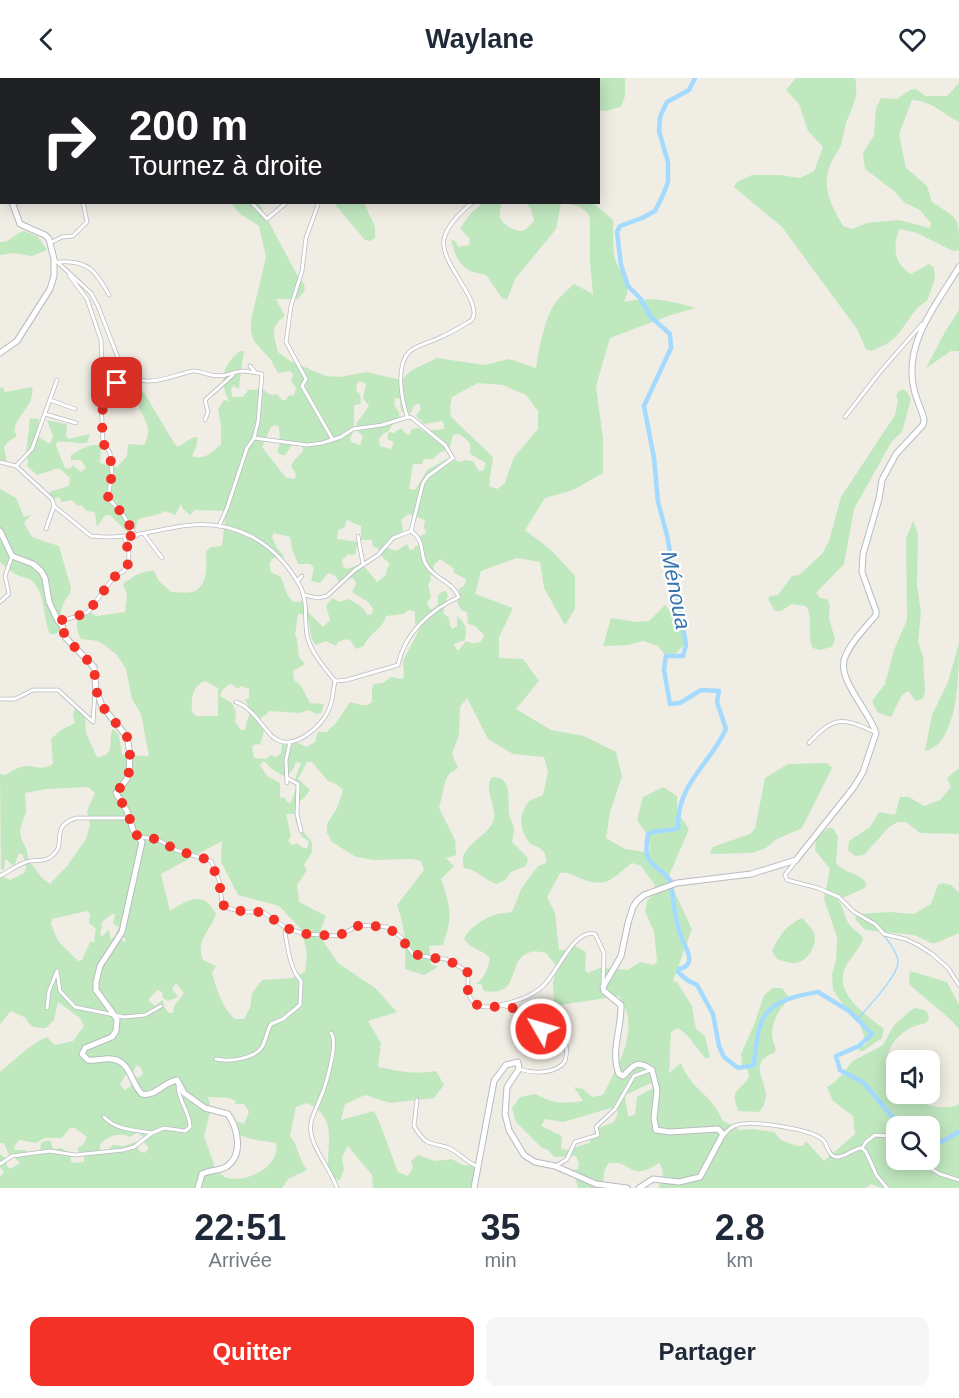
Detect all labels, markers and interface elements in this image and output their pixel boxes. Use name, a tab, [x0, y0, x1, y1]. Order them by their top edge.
icon: back	[30, 23, 63, 56]
icon: heart	[896, 23, 929, 56]
text: Waylane	[425, 24, 534, 54]
icon: right	[30, 102, 108, 180]
text: 200 m	[129, 102, 248, 149]
text: Tournez à droite	[129, 151, 323, 181]
pin	[91, 357, 142, 408]
icon: arrive	[100, 366, 133, 399]
water label: Ménoua	[656, 549, 696, 631]
position arrow	[509, 997, 573, 1061]
map controls	[886, 1050, 940, 1170]
button: sound	[886, 1050, 940, 1104]
button: search	[886, 1116, 940, 1170]
text: 22:51	[194, 1207, 286, 1248]
text: 35	[480, 1207, 521, 1248]
text: 2.8	[715, 1207, 765, 1248]
text: Arrivée	[209, 1249, 272, 1271]
text: min	[484, 1249, 517, 1271]
text: km	[726, 1249, 753, 1271]
button: Quitter	[30, 1317, 474, 1386]
button: Partager	[486, 1317, 929, 1386]

